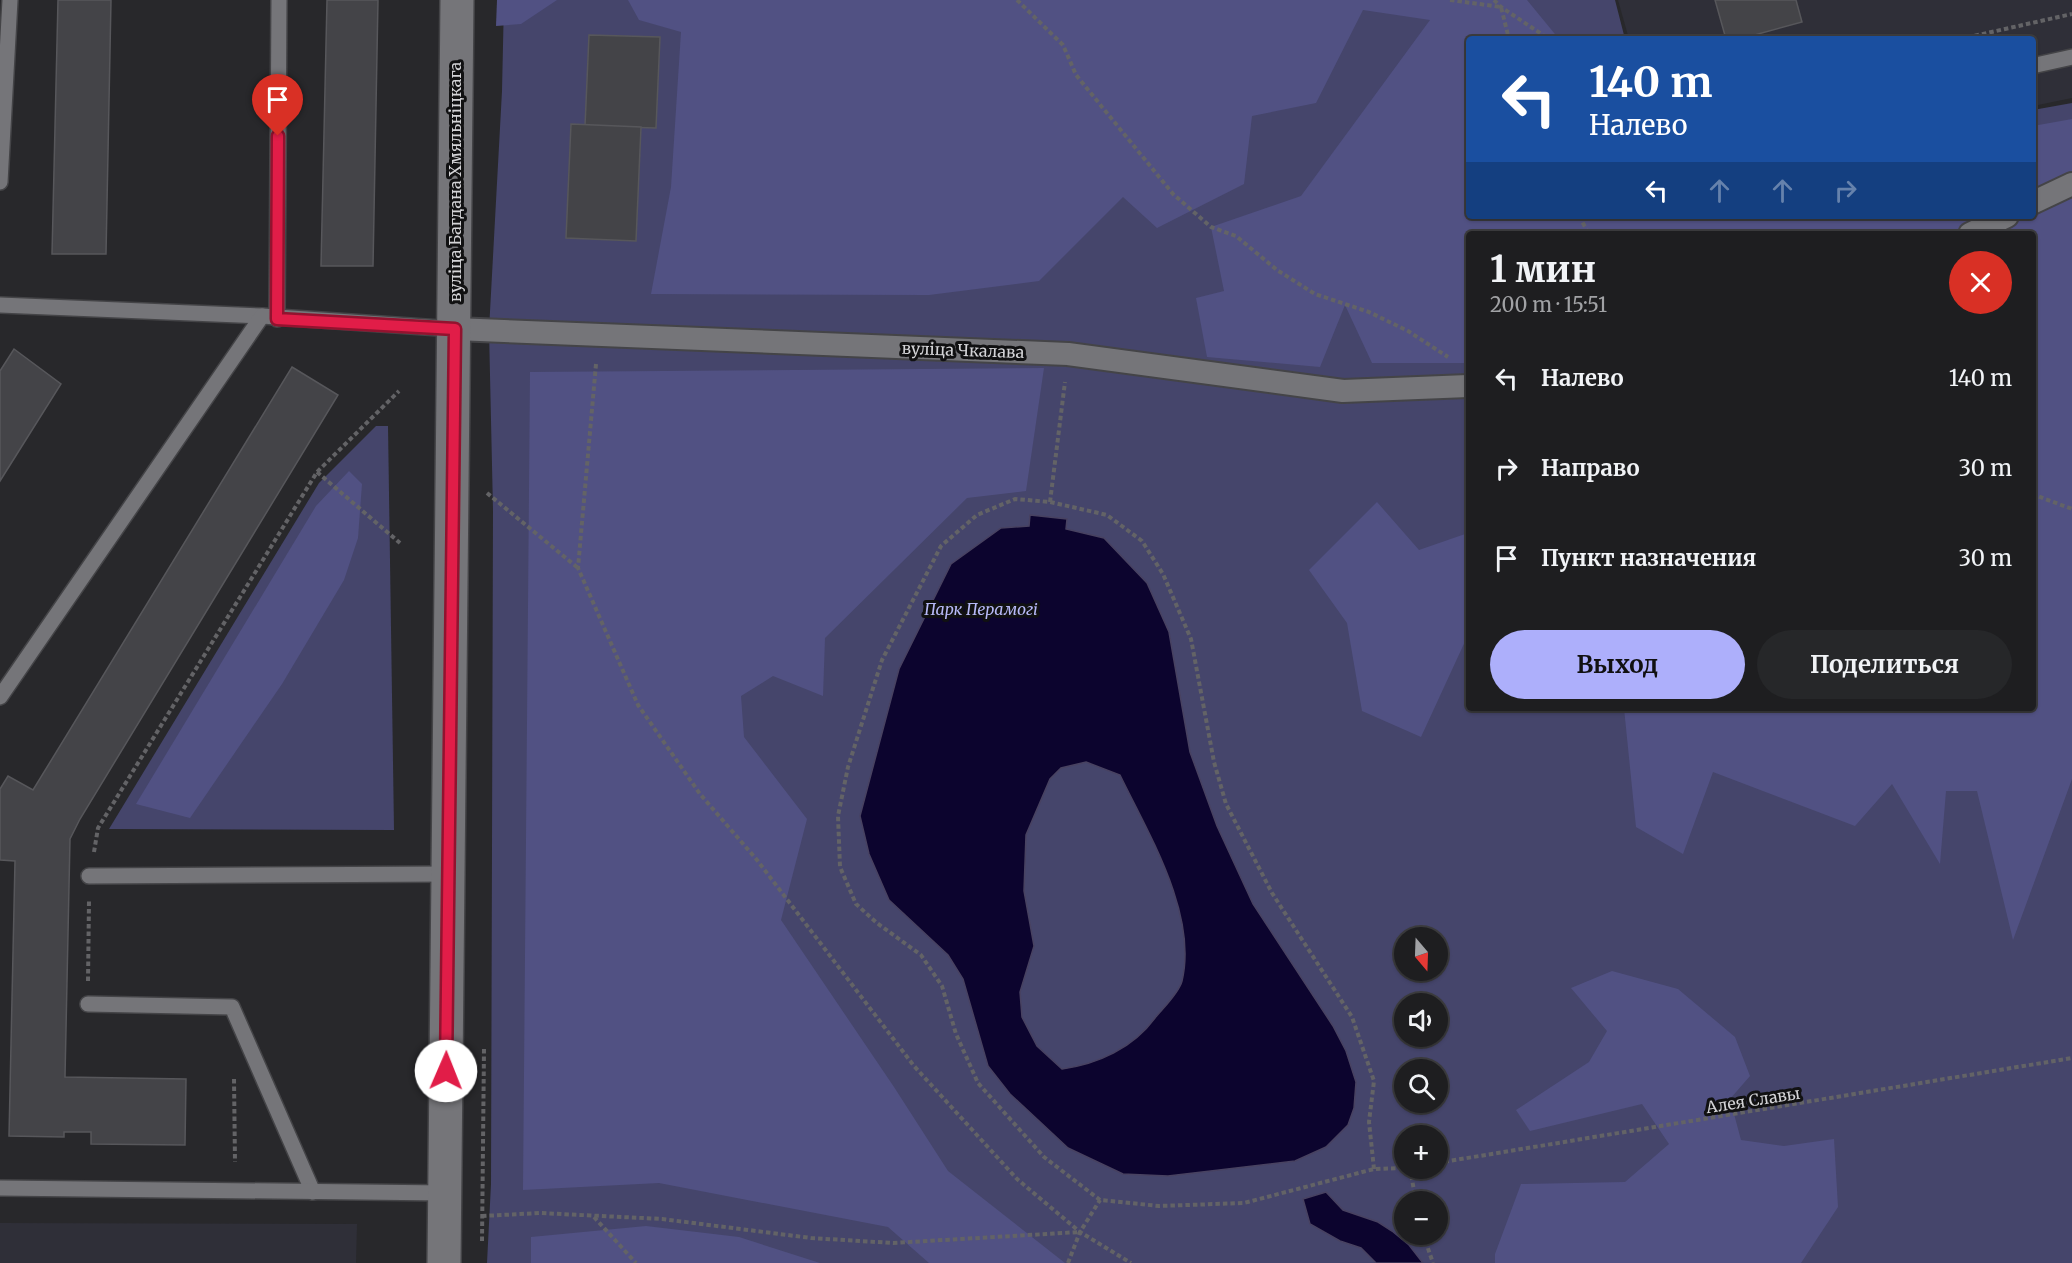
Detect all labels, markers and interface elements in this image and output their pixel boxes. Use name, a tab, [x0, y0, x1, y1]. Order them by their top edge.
text: 140 m	[1589, 56, 1712, 108]
icon: left	[1490, 60, 1568, 138]
street label: вуліца Багдана Хмяльніцкага	[445, 62, 465, 302]
pin	[252, 74, 303, 136]
icon: arrive	[261, 83, 294, 116]
text: Налево	[1589, 108, 1687, 142]
icon: left	[1640, 174, 1673, 207]
icon: ahead	[1703, 174, 1736, 207]
icon: ahead	[1766, 174, 1799, 207]
icon: right	[1829, 174, 1862, 207]
text: 1 мин	[1490, 247, 1596, 292]
button: close	[1949, 251, 2012, 314]
text: 200 m · 15:51	[1490, 292, 1607, 317]
street label: вуліца Чкалава	[901, 338, 1025, 362]
icon: left	[1490, 362, 1523, 395]
text: Налево	[1541, 364, 1624, 392]
text: 140 m	[1949, 364, 2012, 392]
icon: right	[1490, 452, 1523, 485]
text: Направо	[1541, 454, 1640, 482]
text: 30 m	[1958, 454, 2012, 482]
icon: arrive	[1490, 542, 1523, 575]
text: Пункт назначения	[1541, 544, 1756, 572]
text: 30 m	[1958, 544, 2012, 572]
park label: Парк Перамогі	[924, 599, 1038, 619]
button: Выход	[1490, 630, 1745, 699]
button: Поделиться	[1757, 630, 2012, 699]
north arrow	[1394, 927, 1448, 981]
map controls	[1394, 927, 1448, 1245]
button: sound	[1394, 993, 1448, 1047]
position arrow	[414, 1039, 478, 1103]
button: search	[1394, 1059, 1448, 1113]
street label: Алея Славы	[1704, 1083, 1802, 1117]
button: +	[1394, 1125, 1448, 1179]
button: −	[1394, 1191, 1448, 1245]

